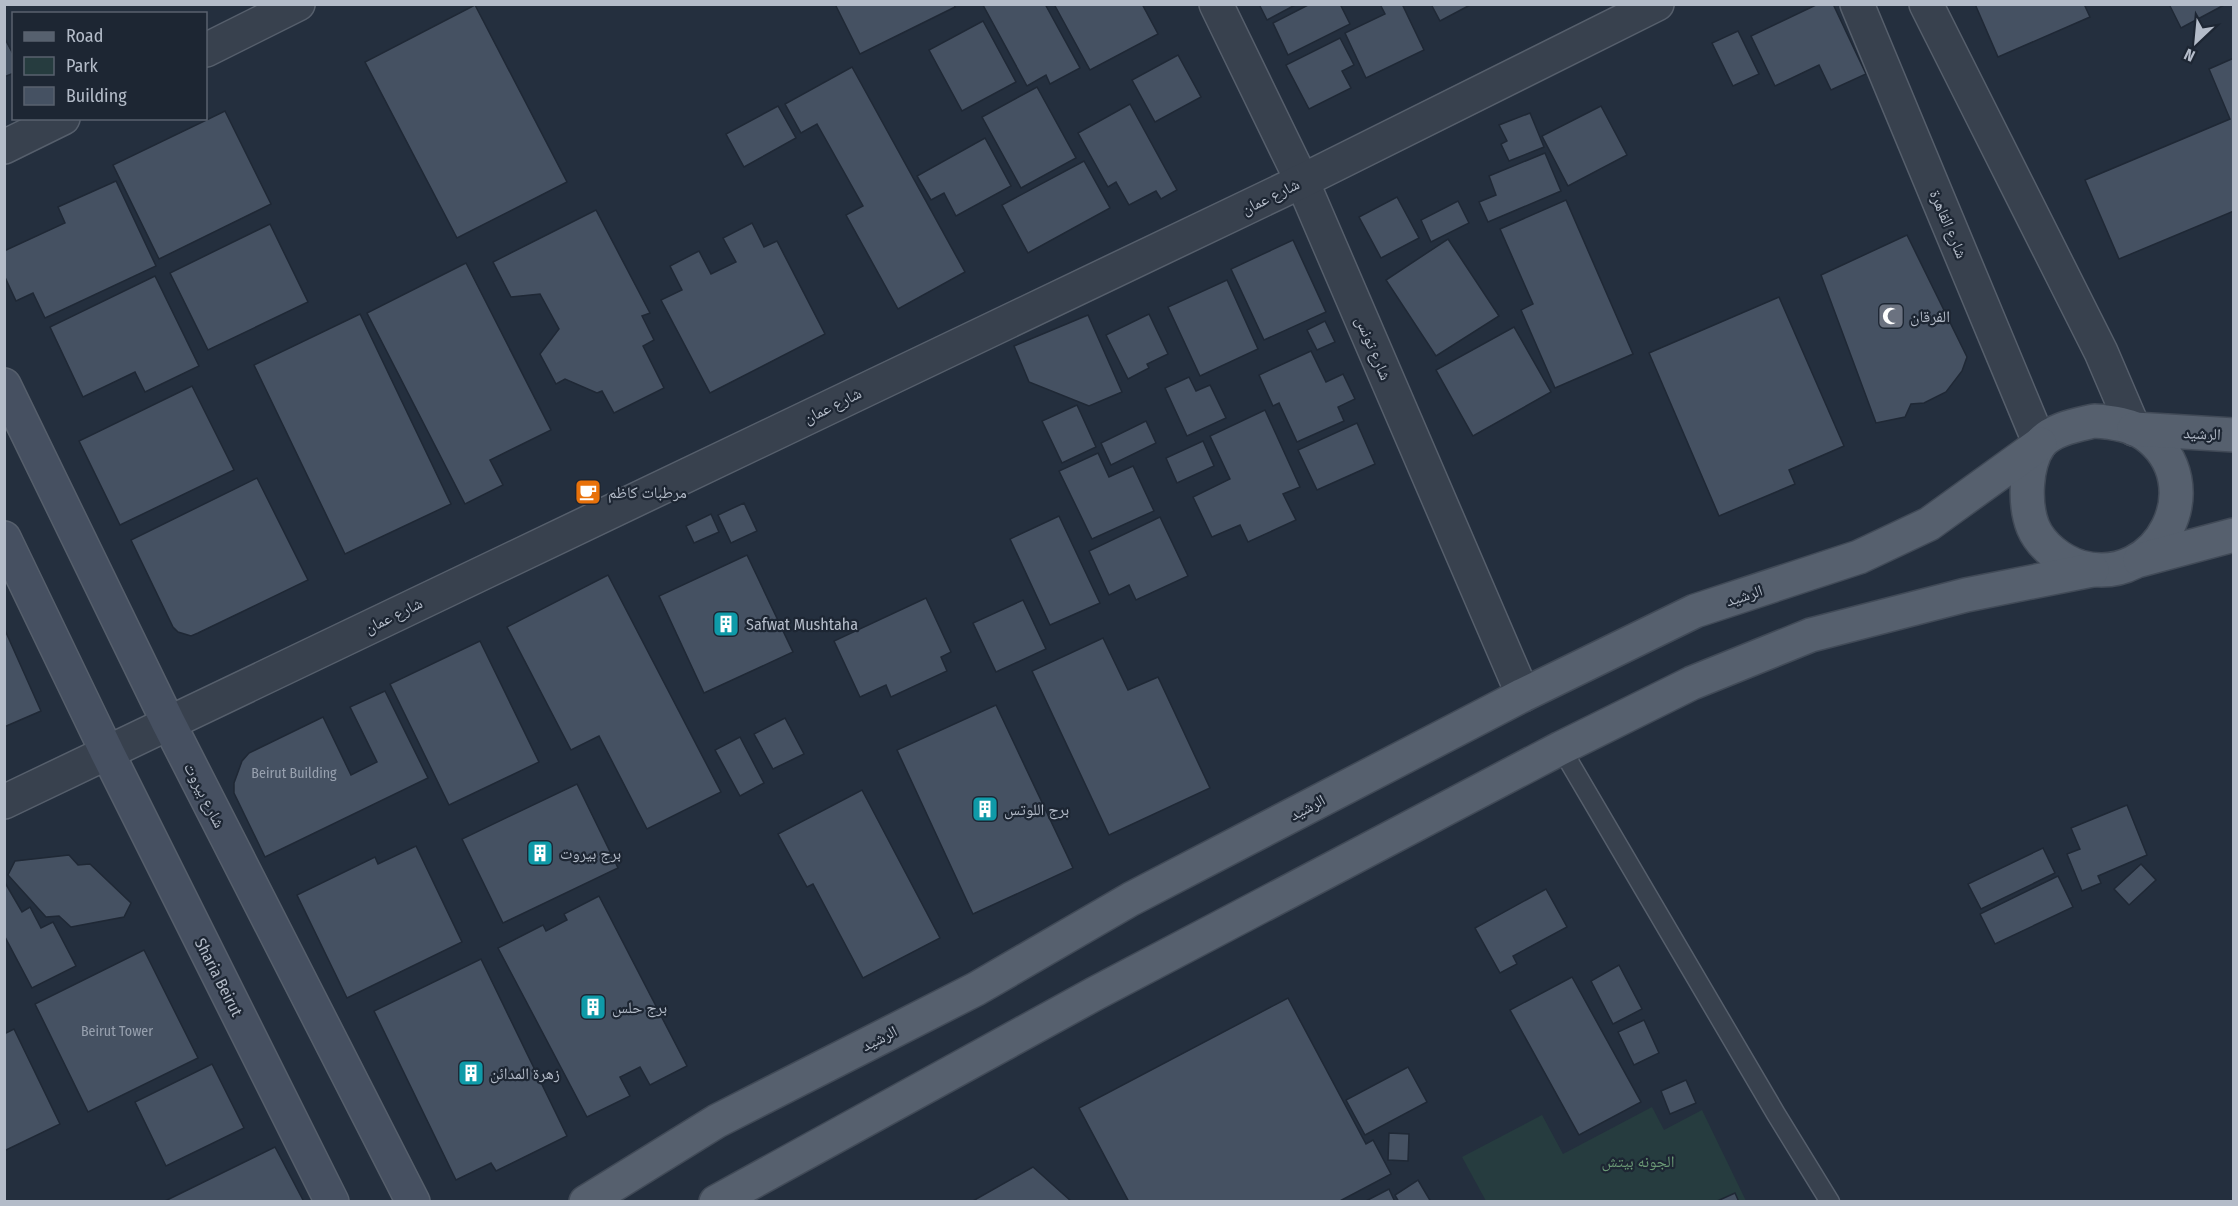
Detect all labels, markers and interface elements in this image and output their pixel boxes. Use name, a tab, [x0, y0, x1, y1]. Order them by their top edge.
legend	[12, 12, 207, 120]
north arrow	[2166, 12, 2226, 72]
text: Road	[66, 25, 103, 47]
text: N	[2181, 44, 2198, 66]
text: Park	[66, 55, 99, 77]
text: Building	[66, 85, 127, 107]
street label: شارع عمان	[1238, 174, 1303, 220]
street label: شارع القاهرة	[1925, 187, 1971, 262]
mosque icon: الفرقان	[1876, 301, 1906, 331]
place label: الفرقان	[1910, 307, 1950, 327]
street label: شارع تونس	[1351, 313, 1396, 384]
street label: شارع عمان	[800, 383, 865, 429]
street label: الرشيد	[2183, 423, 2221, 444]
cafe icon: مرطبات كاظم	[573, 477, 603, 507]
place label: مرطبات كاظم	[608, 483, 687, 503]
street label: الرشيد	[1723, 581, 1765, 610]
street label: شارع عمان	[361, 593, 426, 639]
building icon: Safwat Mushtaha	[711, 609, 741, 639]
place label: Safwat Mushtaha	[746, 615, 858, 634]
street label: شارع بيروت	[179, 759, 229, 831]
house number: Beirut Building	[251, 765, 337, 782]
street label: الرشيد	[1286, 790, 1328, 825]
building icon: برج اللوتس	[970, 794, 1000, 824]
place label: برج اللوتس	[1004, 800, 1069, 820]
building icon: برج بيروت	[525, 838, 555, 868]
place label: برج بيروت	[560, 844, 621, 864]
street label: Sharia Beirut	[191, 935, 247, 1020]
building icon: برج حلس	[578, 992, 608, 1022]
place label: برج حلس	[612, 998, 667, 1018]
street label: الرشيد	[858, 1021, 900, 1055]
house number: Beirut Tower	[81, 1023, 153, 1040]
building icon: زهرة المدائن	[456, 1058, 486, 1088]
place label: زهرة المدائن	[490, 1064, 560, 1084]
park label: الجونه بيتش	[1602, 1152, 1674, 1172]

